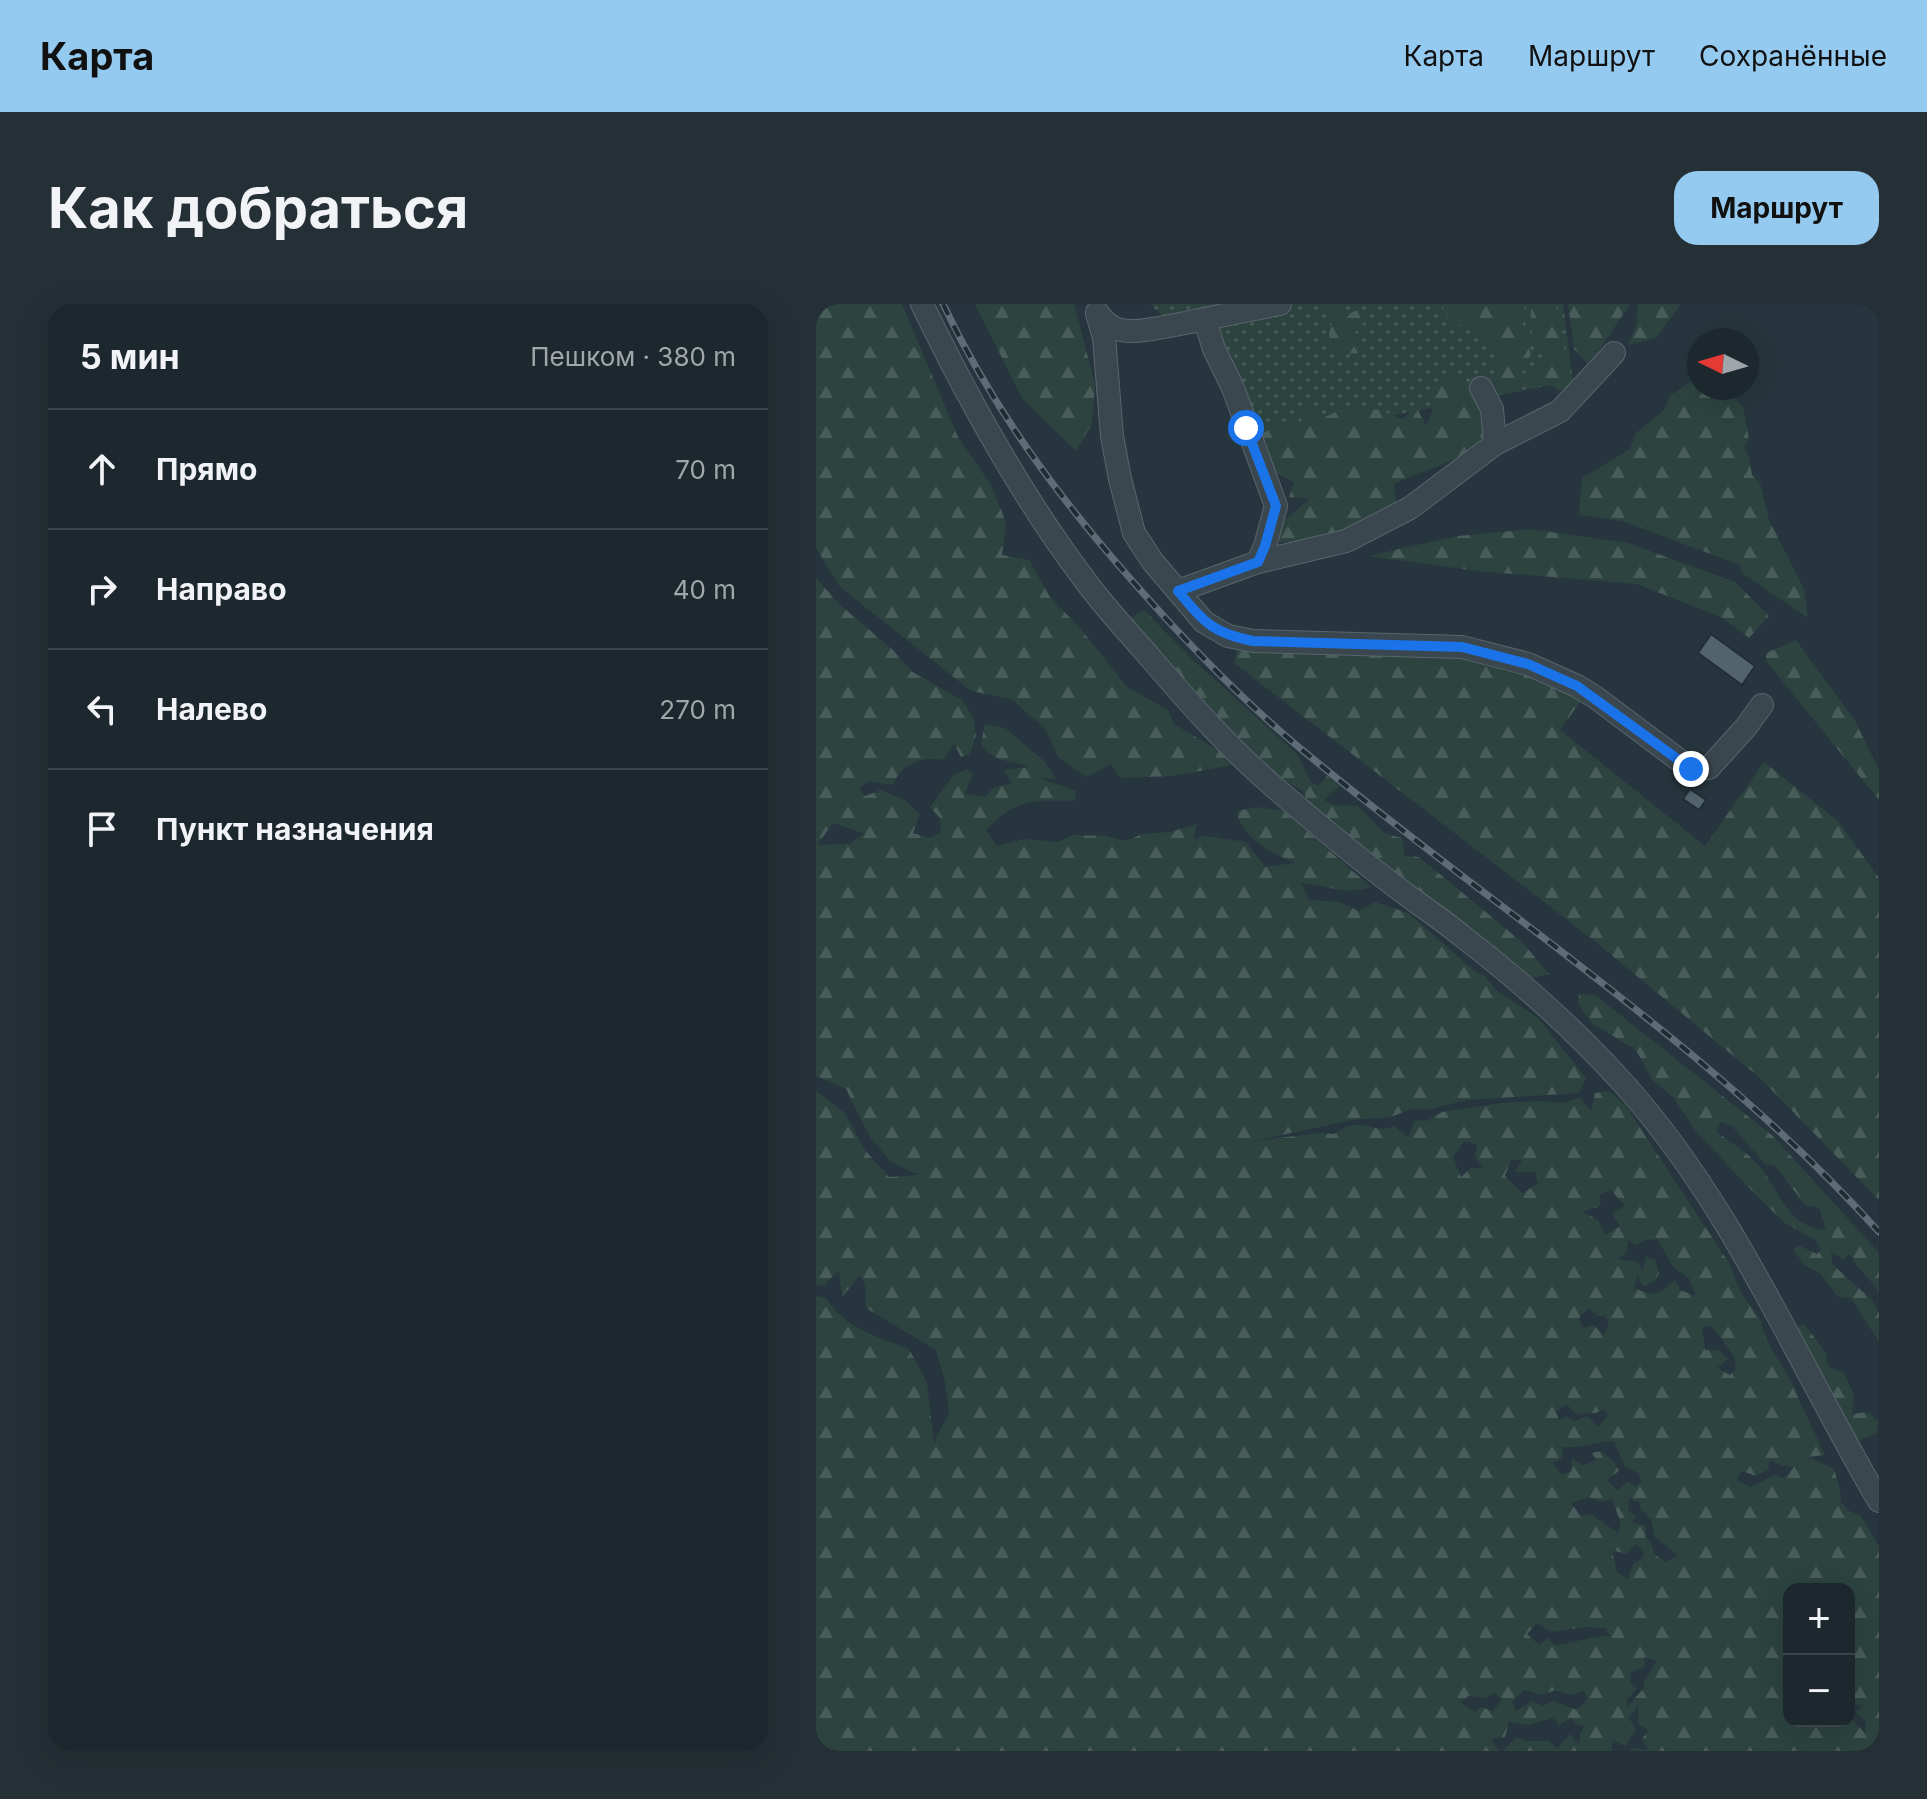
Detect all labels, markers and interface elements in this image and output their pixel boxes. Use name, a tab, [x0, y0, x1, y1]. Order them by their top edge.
text: Карта	[40, 33, 154, 79]
text: Карта	[1404, 39, 1484, 73]
text: Маршрут	[1528, 39, 1655, 73]
text: Сохранённые	[1699, 39, 1887, 73]
button: Маршрут	[1674, 171, 1879, 245]
text: Как добраться	[48, 174, 468, 242]
north arrow	[1687, 328, 1759, 400]
text: 5 мин	[80, 336, 180, 377]
text: Пешком · 380 m	[530, 341, 736, 372]
route start	[1228, 410, 1264, 446]
icon: ahead	[80, 447, 124, 491]
text: Прямо	[156, 451, 257, 487]
text: 70 m	[675, 454, 736, 485]
icon: right	[80, 567, 124, 611]
text: Направо	[156, 571, 287, 607]
text: 40 m	[673, 574, 736, 605]
icon: left	[80, 687, 124, 731]
text: Налево	[156, 691, 268, 727]
text: 270 m	[659, 694, 736, 725]
route end	[1673, 751, 1709, 787]
icon: arrive	[80, 807, 124, 851]
text: Пункт назначения	[156, 811, 434, 847]
map controls	[1783, 1583, 1855, 1727]
button: +	[1783, 1583, 1855, 1655]
button: −	[1783, 1655, 1855, 1727]

